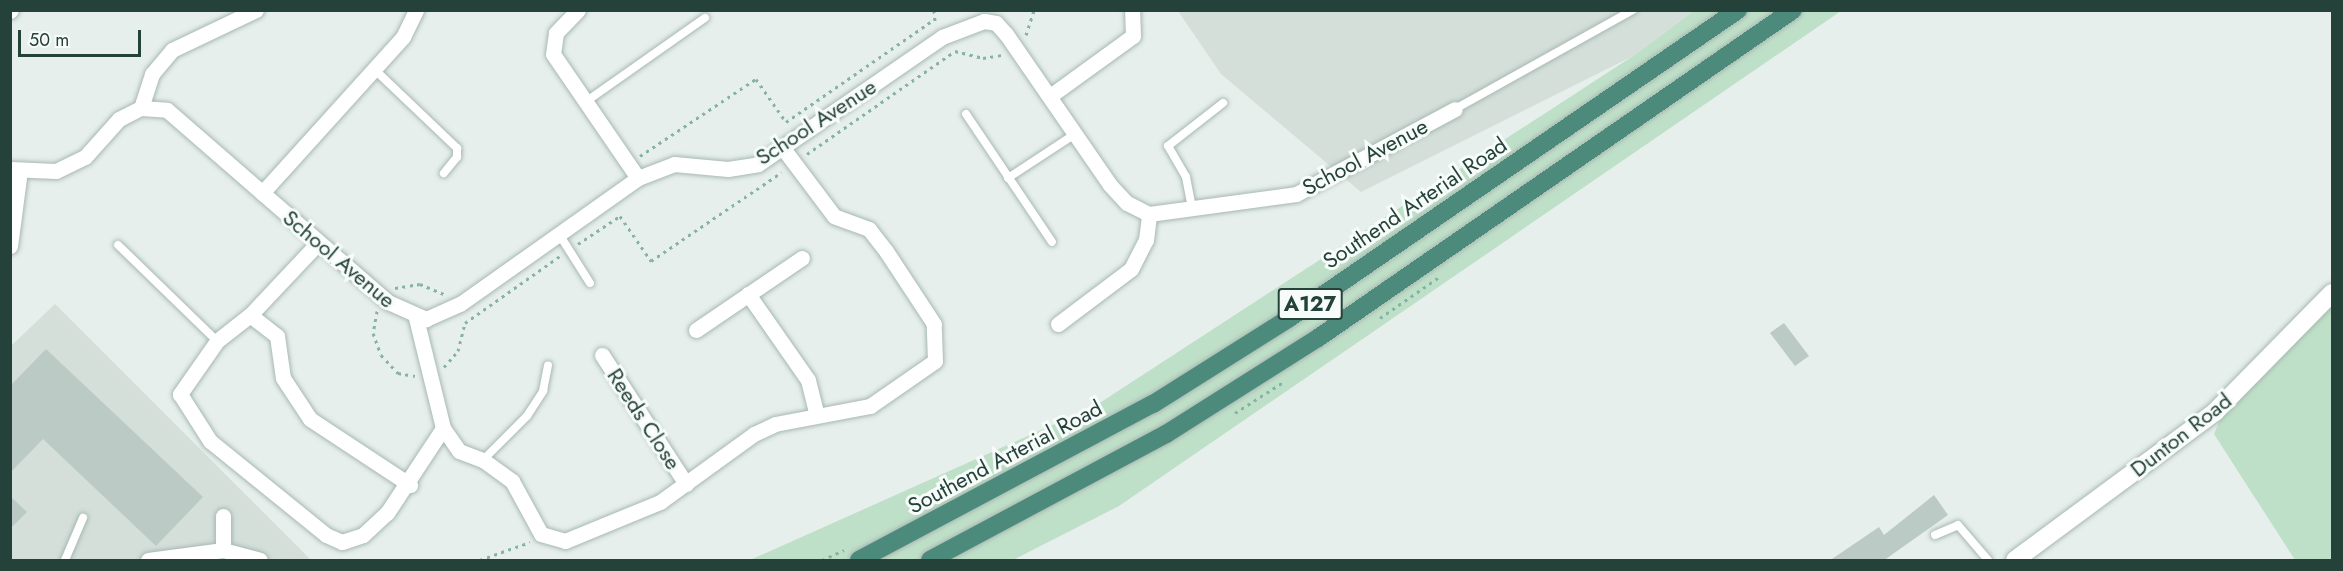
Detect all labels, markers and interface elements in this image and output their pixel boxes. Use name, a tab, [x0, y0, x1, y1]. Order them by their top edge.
scale bar	[21, 18, 144, 56]
text: 50 m	[29, 27, 69, 53]
street label: School Avenue	[751, 73, 881, 171]
street label: School Avenue	[1298, 113, 1432, 201]
street label: Southend Arterial Road	[1318, 132, 1512, 274]
street label: School Avenue	[278, 204, 400, 314]
road number: A127	[1277, 286, 1343, 322]
street label: Reeds Close	[602, 363, 686, 475]
street label: Dunton Road	[2125, 387, 2237, 483]
street label: Southend Arterial Road	[903, 395, 1107, 519]

